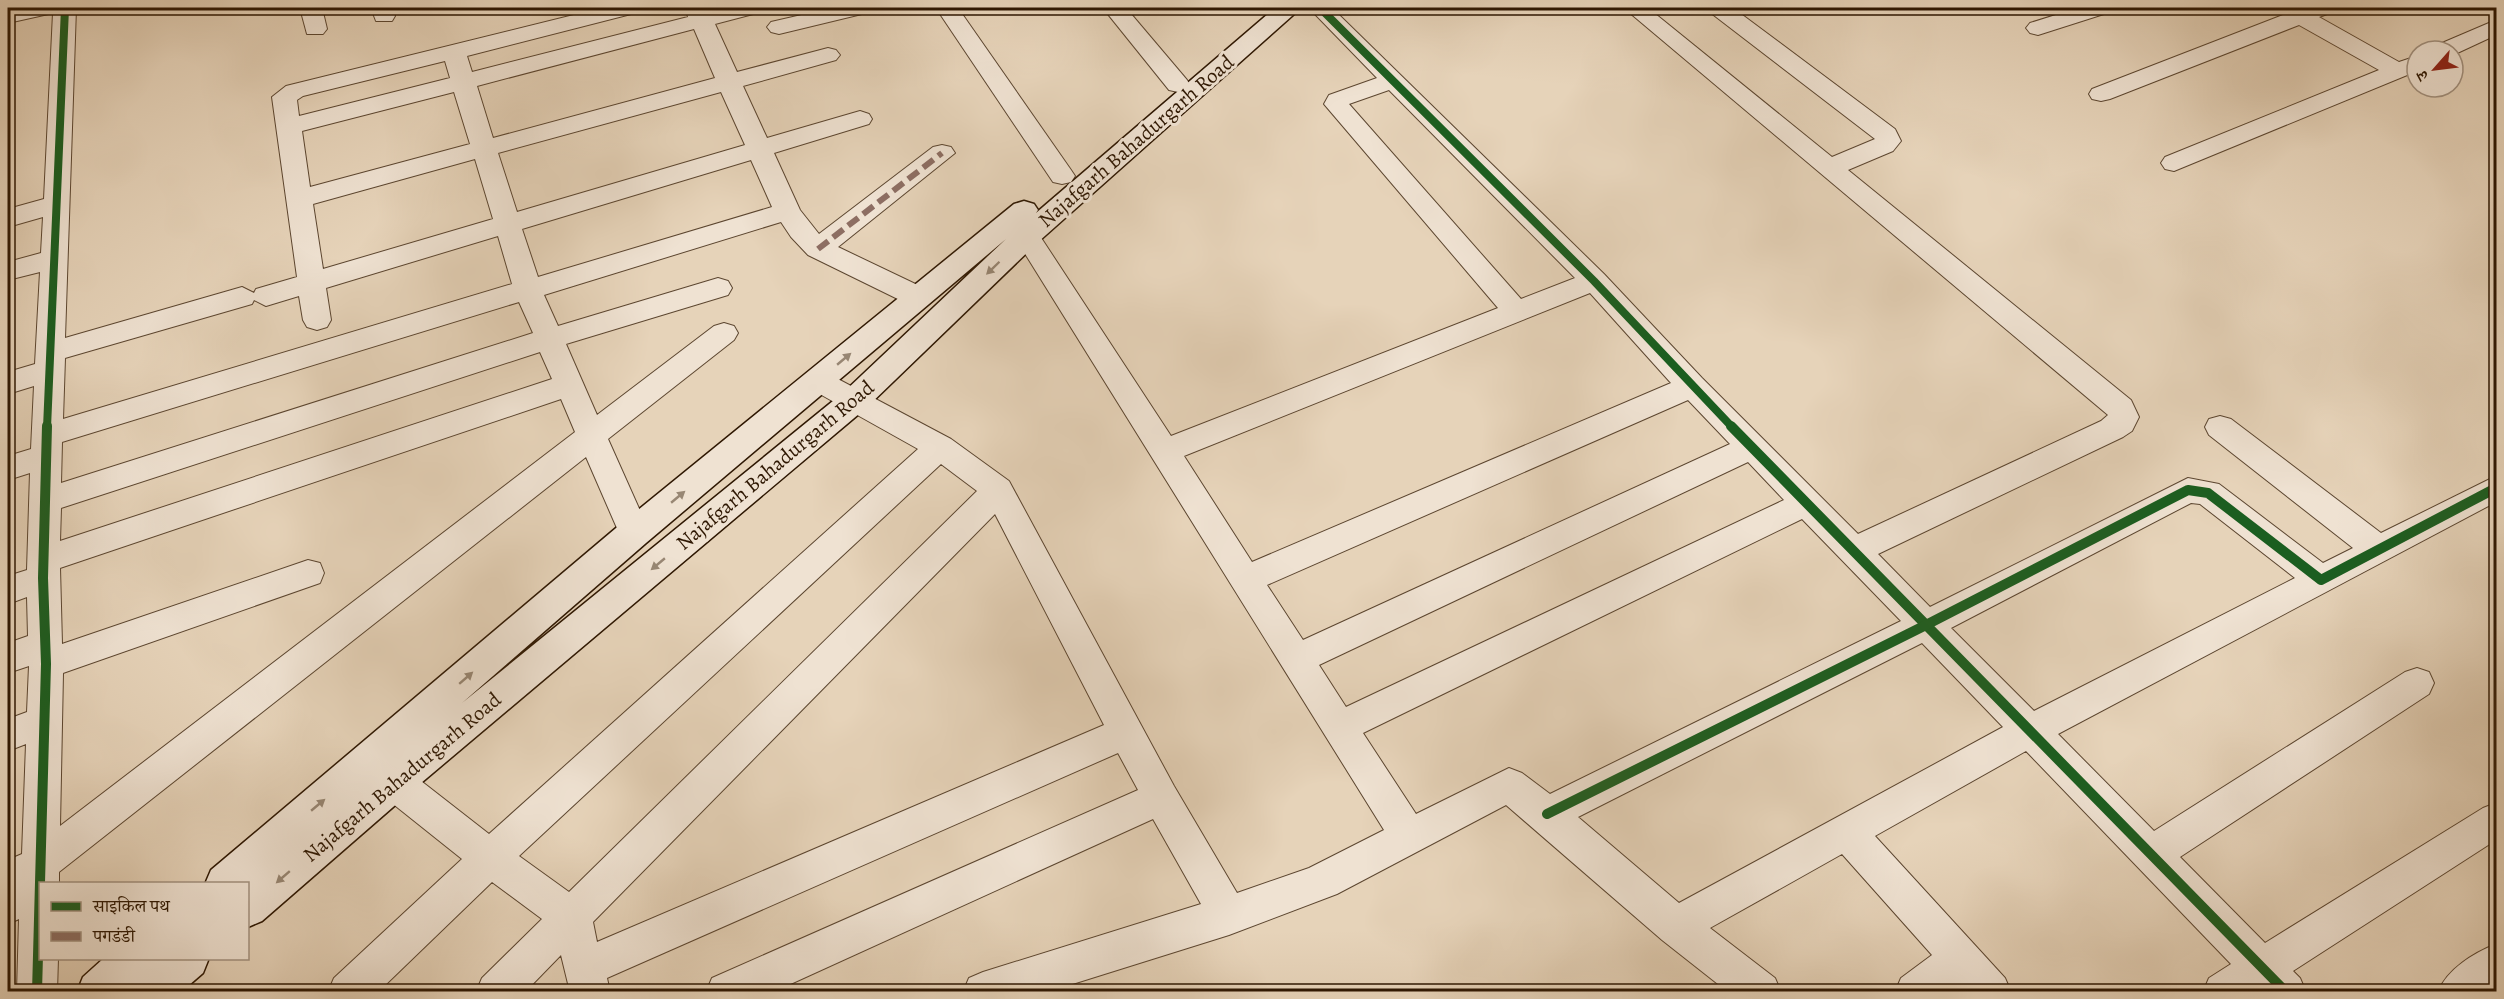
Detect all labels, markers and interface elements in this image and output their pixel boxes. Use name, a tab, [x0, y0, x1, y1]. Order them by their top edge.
north arrow	[2405, 39, 2465, 99]
street label: Najafgarh Bahadurgarh Road	[1032, 48, 1240, 234]
text: उ	[2410, 65, 2435, 85]
one-way arrow	[986, 261, 1000, 275]
one-way arrow	[836, 352, 852, 365]
street label: Najafgarh Bahadurgarh Road	[670, 373, 881, 556]
one-way arrow	[670, 490, 686, 503]
one-way arrow	[650, 557, 666, 570]
one-way arrow	[458, 672, 473, 685]
street label: Najafgarh Bahadurgarh Road	[297, 685, 508, 868]
one-way arrow	[310, 799, 325, 812]
one-way arrow	[275, 871, 291, 884]
legend	[39, 882, 249, 960]
text: साइकिल पथ	[92, 894, 171, 918]
text: पगडंडी	[92, 924, 136, 948]

